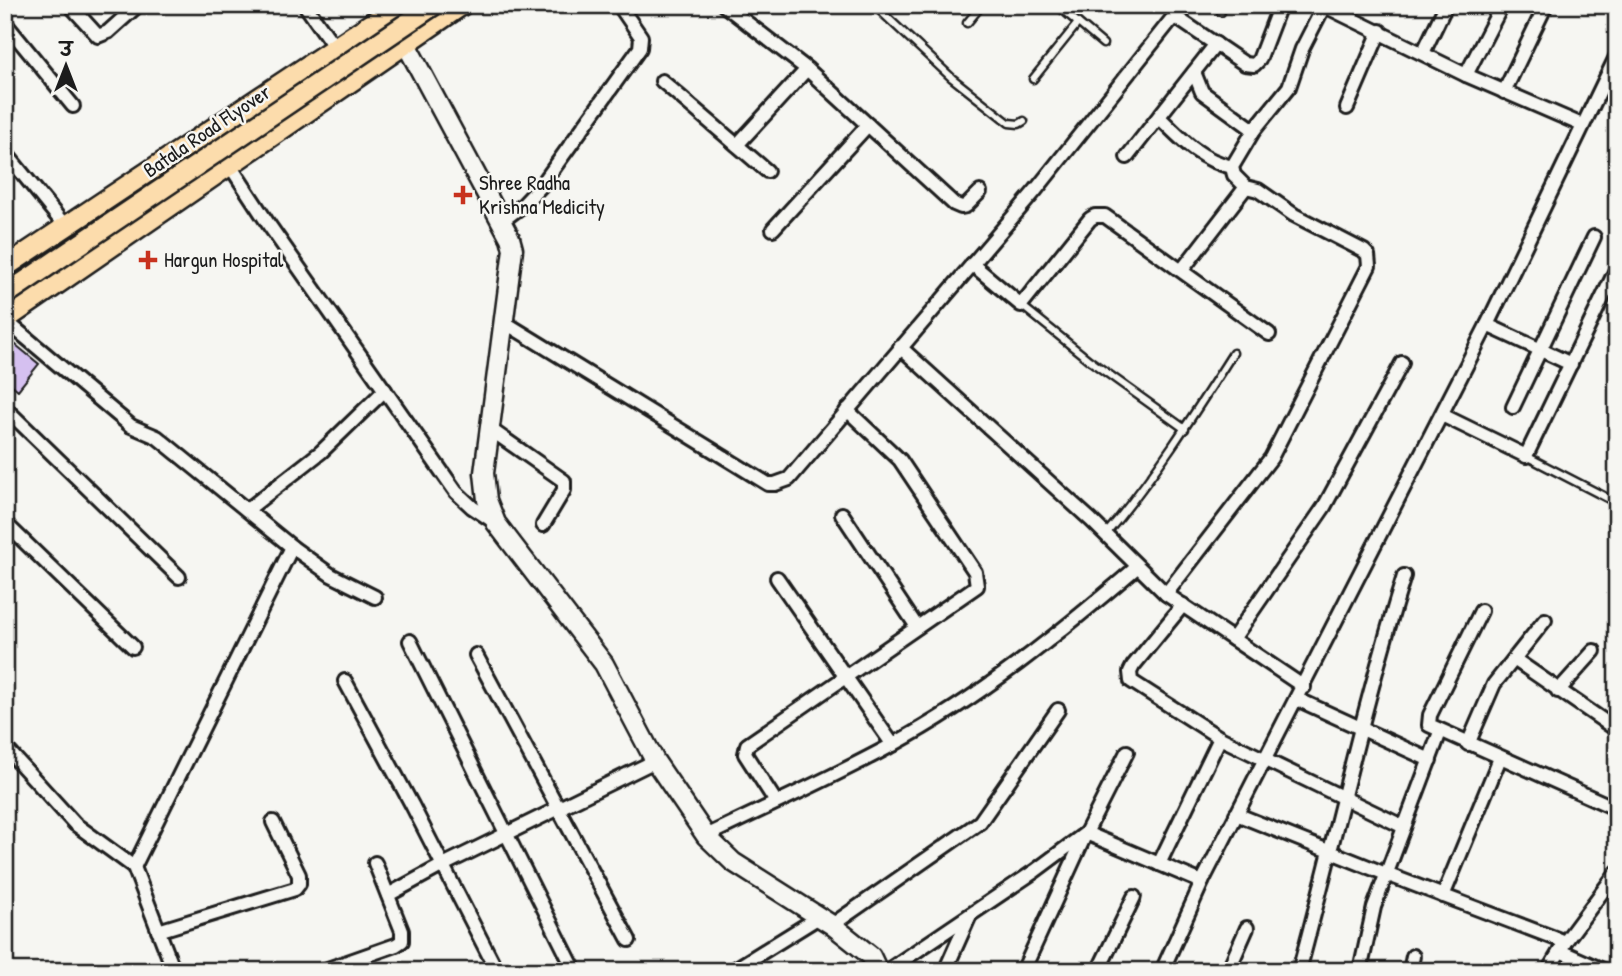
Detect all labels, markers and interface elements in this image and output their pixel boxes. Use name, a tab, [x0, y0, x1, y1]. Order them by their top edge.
north arrow	[32, 32, 102, 102]
text: उ	[58, 36, 75, 62]
street label: Batala Road Flyover	[137, 77, 276, 184]
place label: Shree Radha Krishna Medicity	[479, 168, 605, 221]
marker: Shree Radha Krishna Medicity	[453, 185, 473, 205]
place label: Hargun Hospital	[164, 245, 284, 274]
marker: Hargun Hospital	[138, 250, 158, 270]

